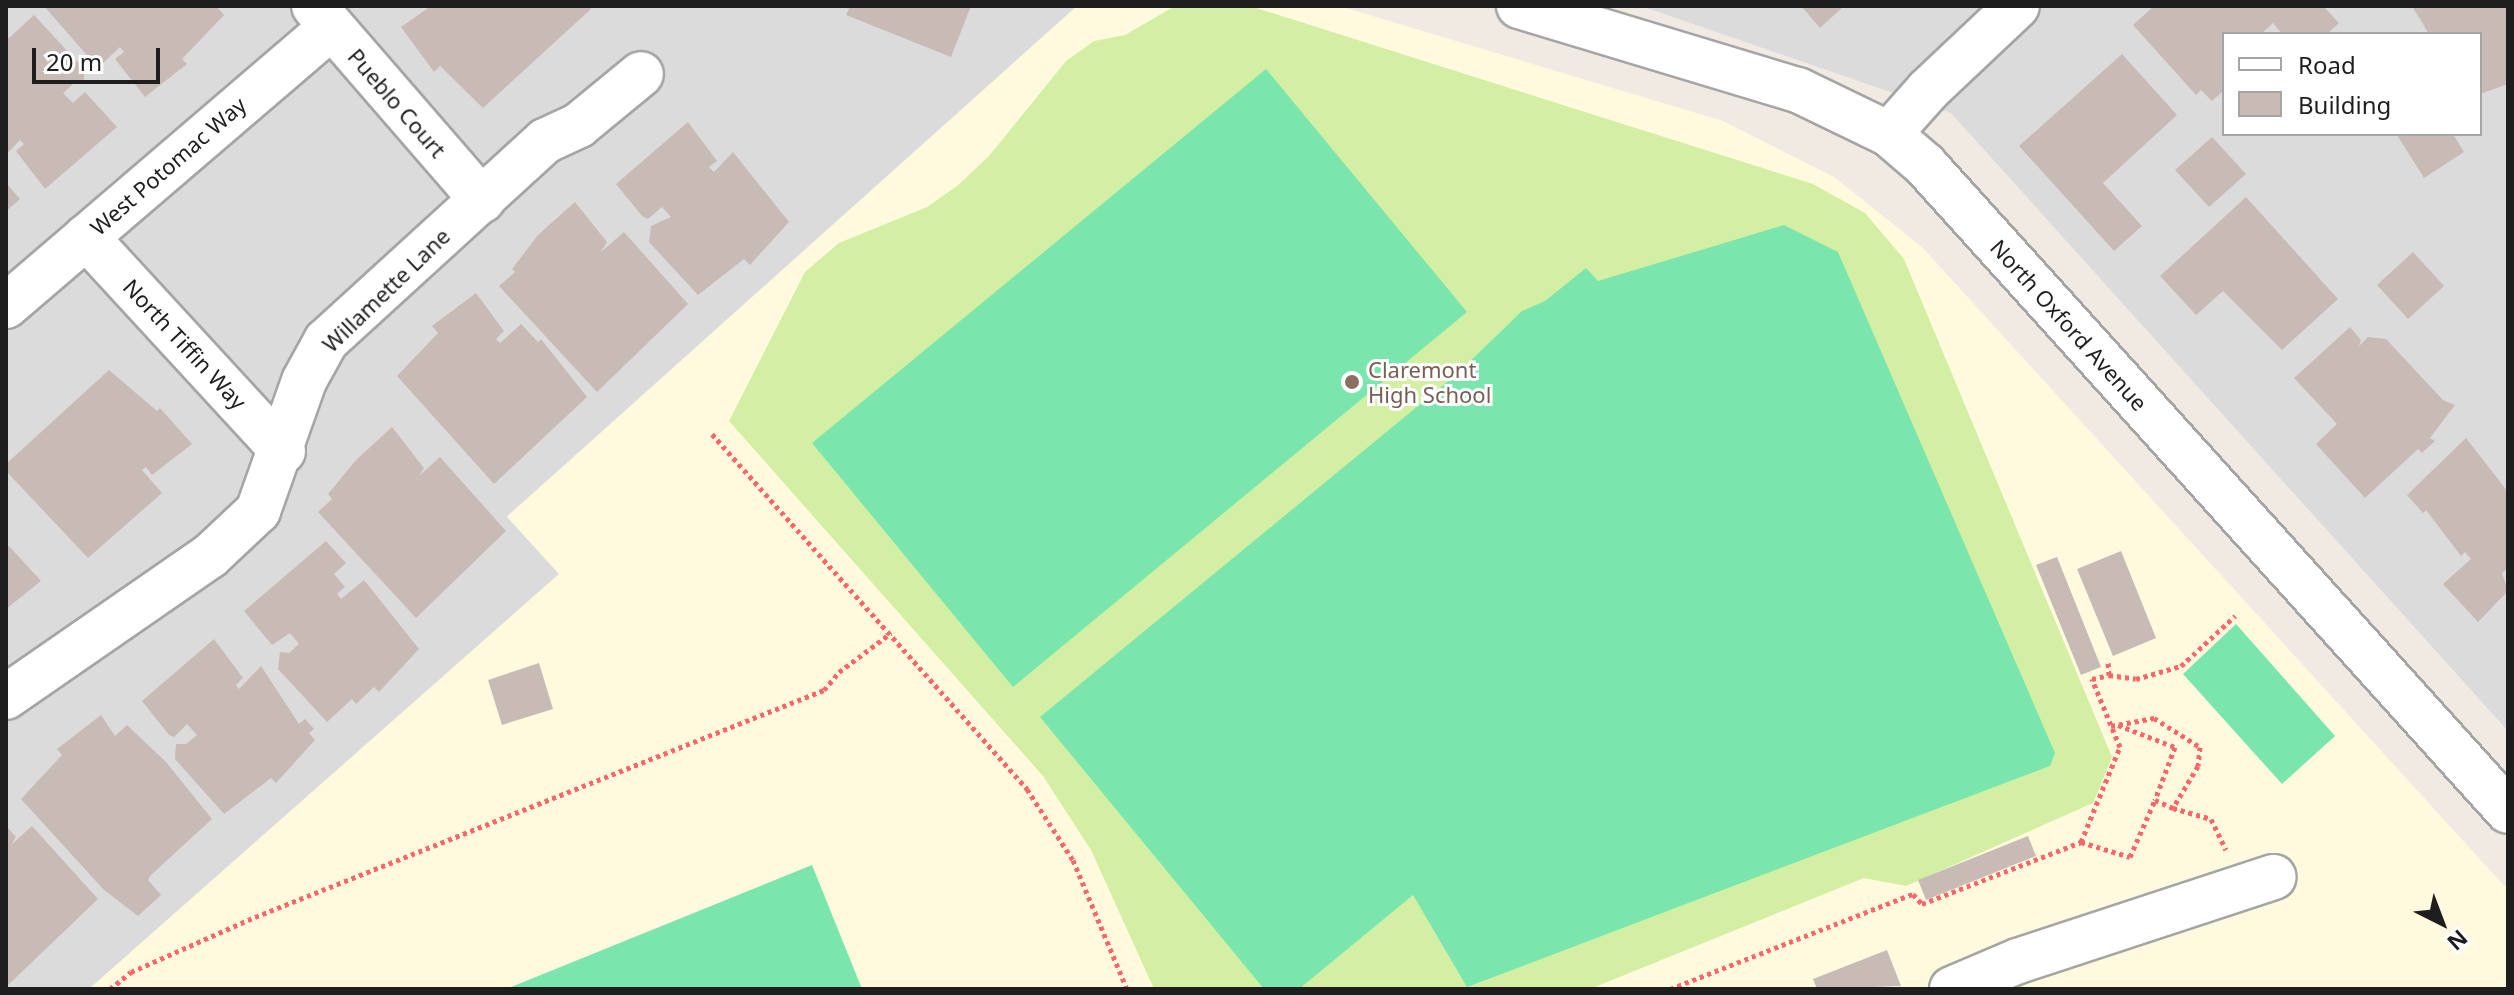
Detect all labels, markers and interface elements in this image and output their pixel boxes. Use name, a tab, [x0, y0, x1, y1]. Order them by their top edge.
scale bar	[36, 32, 164, 82]
legend	[2222, 32, 2482, 136]
street label: Pueblo Court	[343, 43, 451, 163]
text: 20 m	[46, 45, 102, 78]
text: Road	[2298, 48, 2356, 81]
text: Building	[2298, 88, 2391, 121]
street label: West Potomac Way	[85, 91, 251, 241]
street label: Willamette Lane	[317, 223, 455, 357]
street label: North Oxford Avenue	[1985, 234, 2153, 416]
street label: North Tiffin Way	[118, 274, 252, 414]
place label: Claremont High School	[1368, 356, 1491, 408]
marker: Claremont High School	[1343, 373, 1361, 391]
north arrow	[2402, 883, 2482, 963]
text: N	[2441, 924, 2475, 958]

